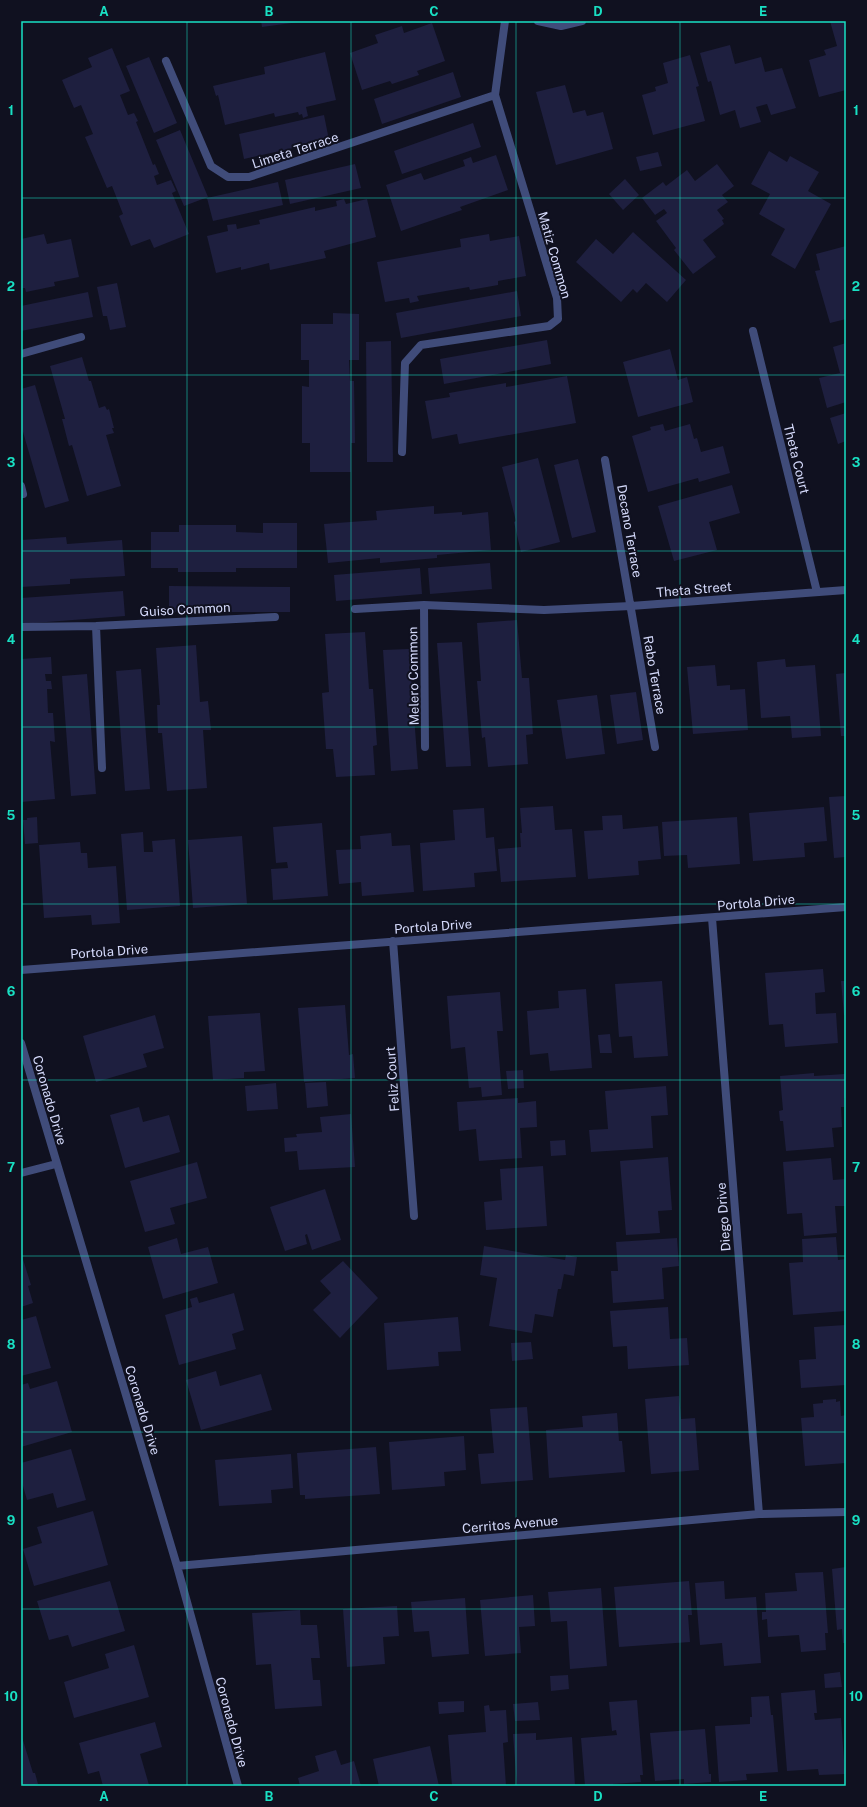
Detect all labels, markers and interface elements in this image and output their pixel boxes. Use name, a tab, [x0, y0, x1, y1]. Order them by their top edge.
text: A	[99, 4, 109, 19]
text: B	[265, 4, 274, 19]
text: C	[429, 4, 439, 19]
text: D	[593, 4, 603, 19]
text: E	[759, 4, 767, 19]
text: 1	[8, 103, 14, 118]
text: 1	[853, 103, 859, 118]
street label: Limeta Terrace	[250, 129, 340, 172]
street label: Matiz Common	[535, 210, 574, 300]
text: 2	[7, 279, 15, 294]
text: 2	[852, 279, 860, 294]
street label: Theta Court	[781, 423, 812, 496]
text: 3	[7, 455, 16, 470]
text: 3	[852, 455, 861, 470]
street label: Decano Terrace	[614, 483, 645, 579]
street label: Theta Street	[656, 579, 732, 600]
street label: Guiso Common	[139, 600, 231, 619]
street label: Melero Common	[405, 626, 422, 726]
text: 4	[7, 632, 16, 647]
text: 4	[852, 632, 861, 647]
street label: Rabo Terrace	[640, 635, 669, 716]
text: 5	[7, 808, 16, 823]
text: 5	[852, 808, 861, 823]
street label: Portola Drive	[717, 892, 796, 913]
street label: Portola Drive	[394, 916, 472, 937]
street label: Portola Drive	[70, 941, 148, 962]
text: 6	[7, 984, 16, 999]
text: 6	[852, 984, 861, 999]
street label: Feliz Court	[383, 1046, 402, 1112]
street label: Coronado Drive	[30, 1054, 69, 1147]
text: 7	[7, 1160, 15, 1175]
text: 7	[852, 1160, 860, 1175]
street label: Diego Drive	[714, 1182, 733, 1252]
text: 8	[7, 1337, 16, 1352]
text: 8	[852, 1337, 861, 1352]
street label: Coronado Drive	[122, 1364, 163, 1457]
text: 9	[7, 1513, 15, 1528]
street label: Cerritos Avenue	[461, 1513, 559, 1536]
text: 9	[852, 1513, 860, 1528]
street label: Coronado Drive	[212, 1675, 251, 1769]
text: 10	[4, 1689, 18, 1704]
text: 10	[849, 1689, 863, 1704]
text: A	[99, 1789, 109, 1804]
text: B	[265, 1789, 274, 1804]
text: C	[429, 1789, 439, 1804]
text: D	[593, 1789, 603, 1804]
text: E	[759, 1789, 767, 1804]

